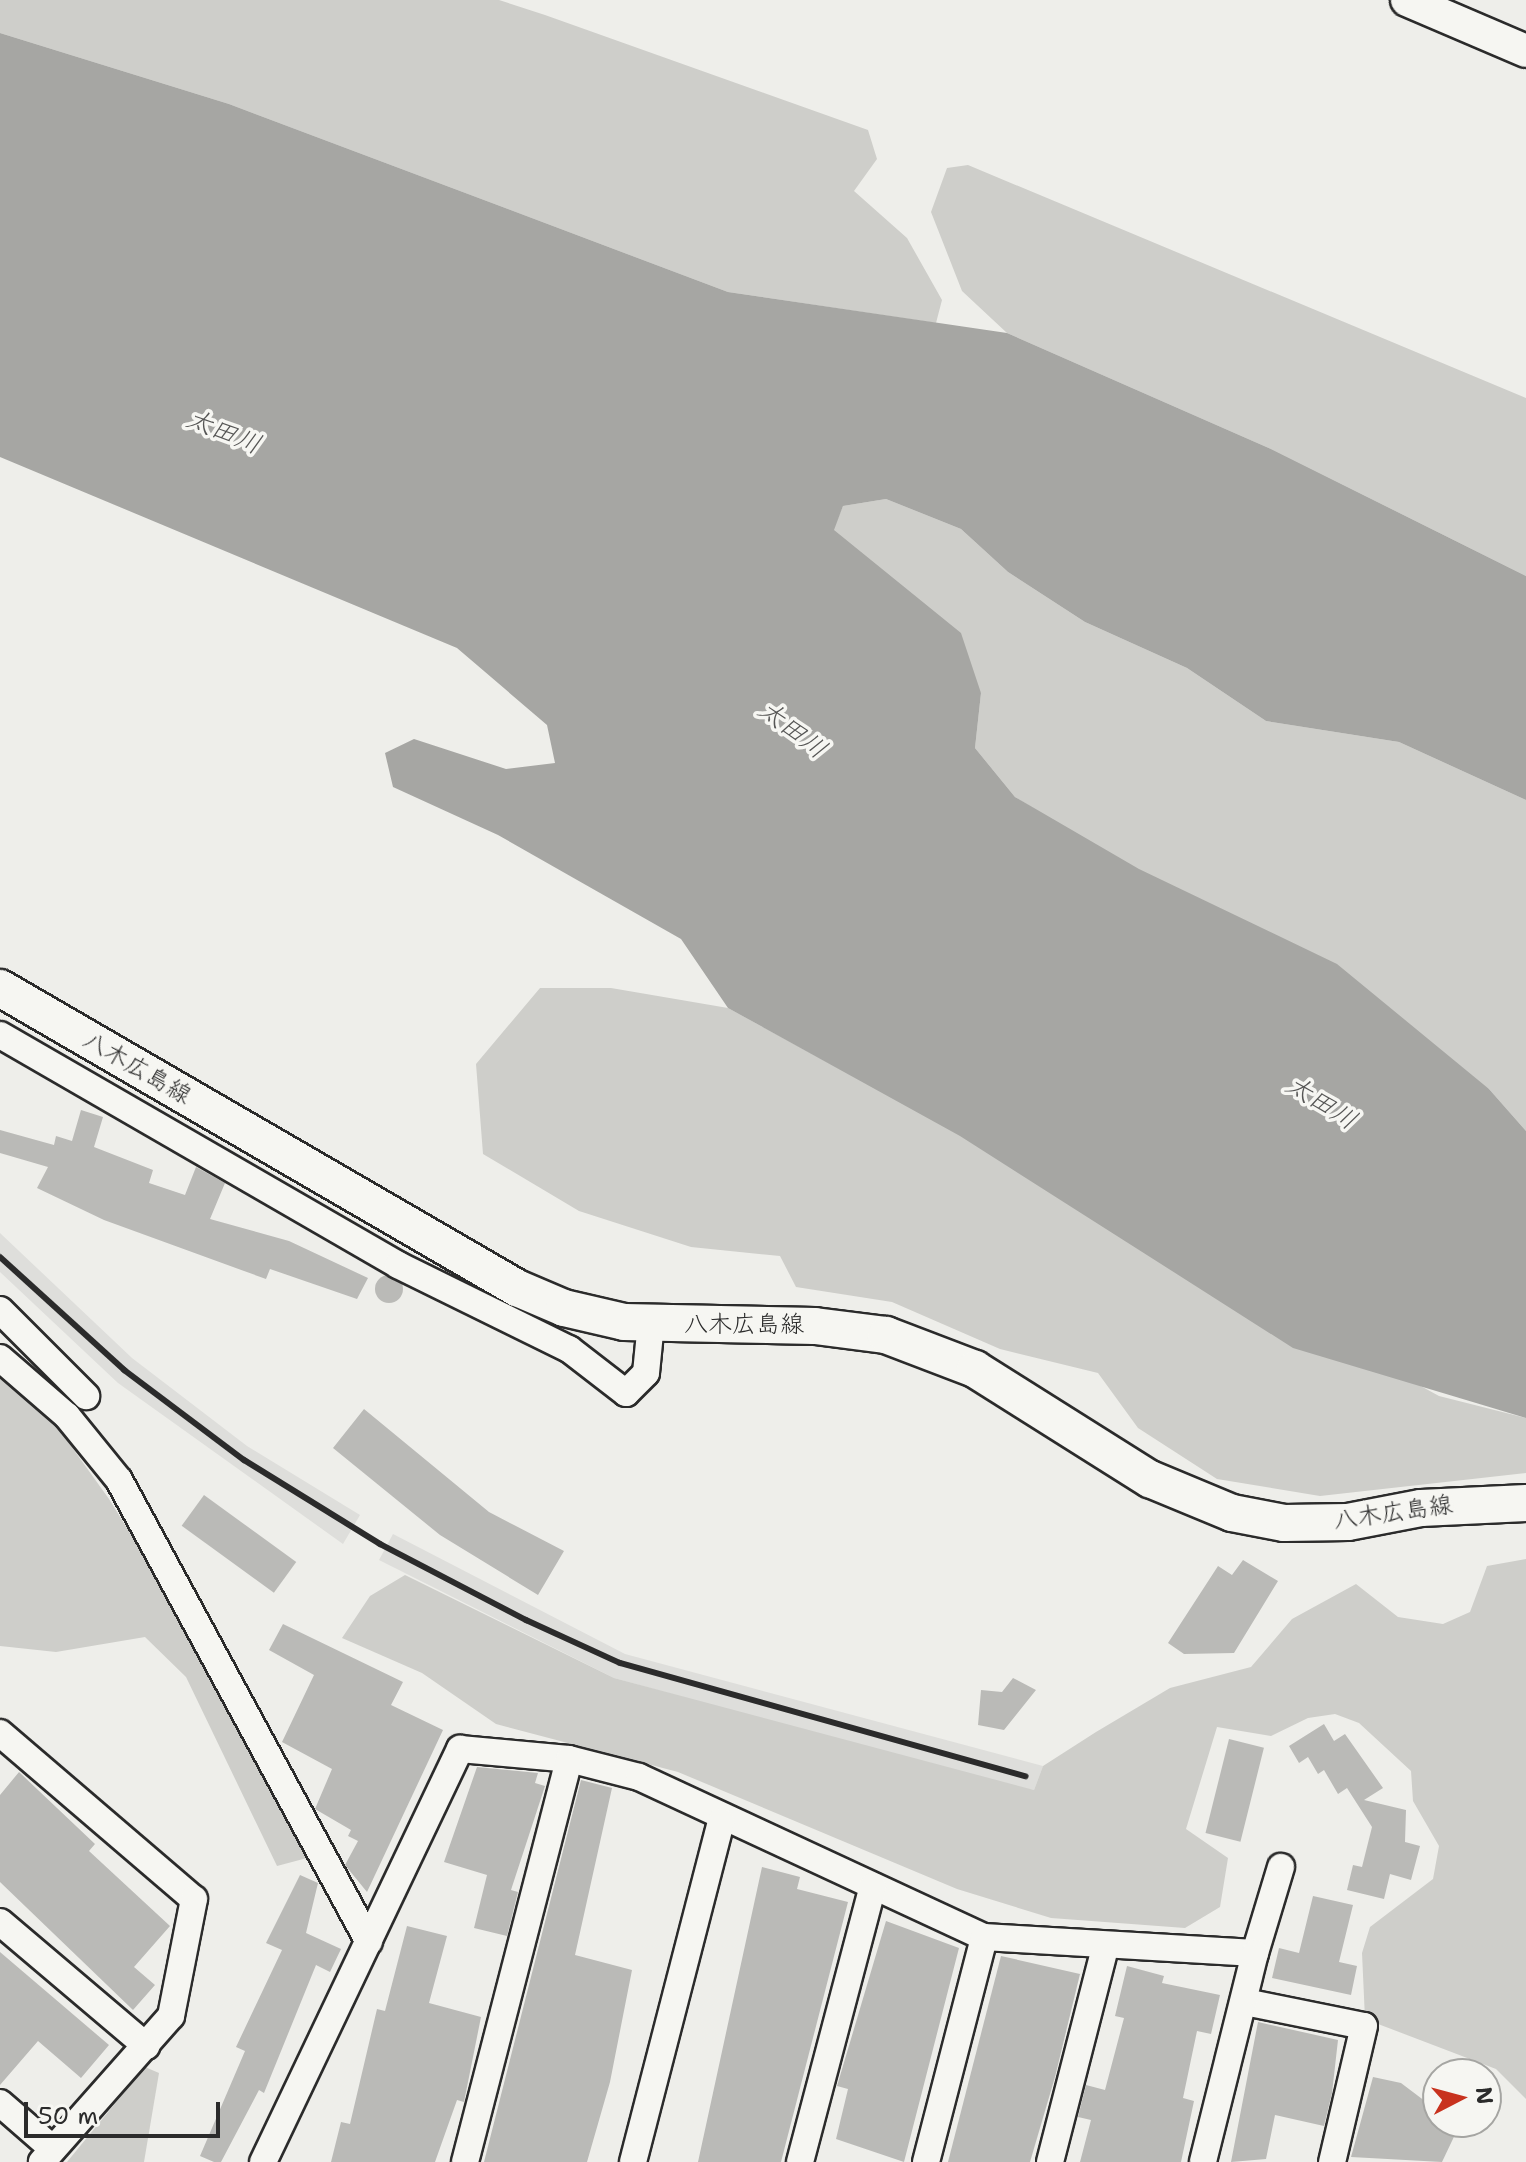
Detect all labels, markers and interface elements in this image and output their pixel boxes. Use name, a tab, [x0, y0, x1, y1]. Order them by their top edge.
water label: 太田川	[182, 402, 266, 460]
water label: 太田川	[752, 693, 834, 765]
street label: 八木広島線	[78, 1026, 196, 1110]
water label: 太田川	[1281, 1068, 1363, 1136]
street label: 八木広島線	[684, 1311, 804, 1339]
street label: 八木広島線	[1332, 1490, 1454, 1536]
north arrow	[1422, 2058, 1502, 2138]
text: N	[1469, 2085, 1500, 2106]
scale bar	[28, 2086, 224, 2136]
text: 50 m	[38, 2100, 98, 2132]

